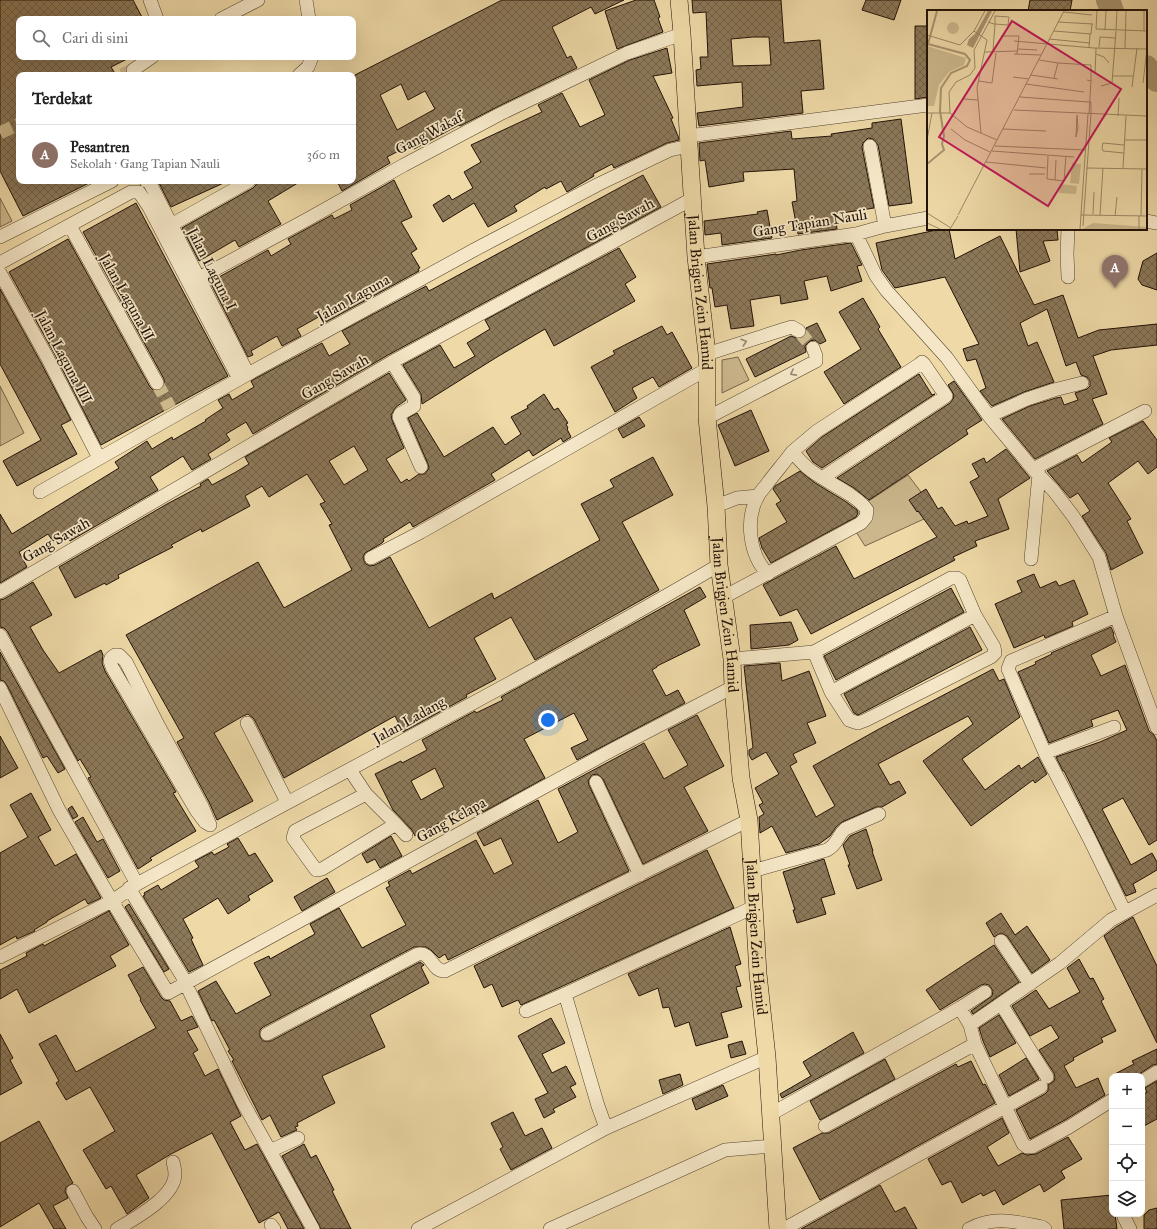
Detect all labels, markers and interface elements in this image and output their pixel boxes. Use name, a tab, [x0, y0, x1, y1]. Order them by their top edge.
inset map	[927, 10, 1147, 230]
search box	[16, 16, 356, 60]
icon: search	[30, 27, 52, 49]
text: Cari di sini	[62, 29, 128, 47]
text: Terdekat	[32, 88, 92, 109]
street label: Gang Wakaf	[392, 106, 468, 158]
text: Pesantren	[70, 138, 130, 156]
text: A	[41, 147, 49, 163]
text: 360 m	[307, 147, 340, 163]
text: Sekolah · Gang Tapian Nauli	[70, 156, 220, 172]
street label: Gang Sawah	[583, 194, 658, 246]
street label: Gang Tapian Nauli	[752, 205, 868, 241]
street label: Jalan Brigjen Zein Hamid	[683, 212, 716, 370]
street label: Jalan Laguna I	[182, 223, 241, 314]
street label: Jalan Laguna II	[94, 249, 158, 344]
pin: A	[1102, 255, 1128, 288]
street label: Jalan Laguna	[312, 270, 394, 327]
street label: Jalan Laguna III	[30, 305, 96, 407]
one-way arrow	[741, 338, 748, 347]
street label: Gang Sawah	[298, 350, 373, 404]
one-way arrow	[790, 368, 797, 375]
street label: Gang Sawah	[19, 513, 94, 567]
street label: Jalan Brigjen Zein Hamid	[707, 535, 742, 694]
street label: Jalan Ladang	[368, 692, 450, 749]
your location	[538, 710, 558, 730]
street label: Gang Kelapa	[413, 793, 489, 846]
street label: Jalan Brigjen Zein Hamid	[741, 856, 771, 1016]
map controls	[1109, 1073, 1145, 1217]
button: +	[1109, 1073, 1145, 1109]
button: −	[1109, 1109, 1145, 1145]
button: locate	[1109, 1145, 1145, 1181]
button: layers	[1109, 1181, 1145, 1217]

